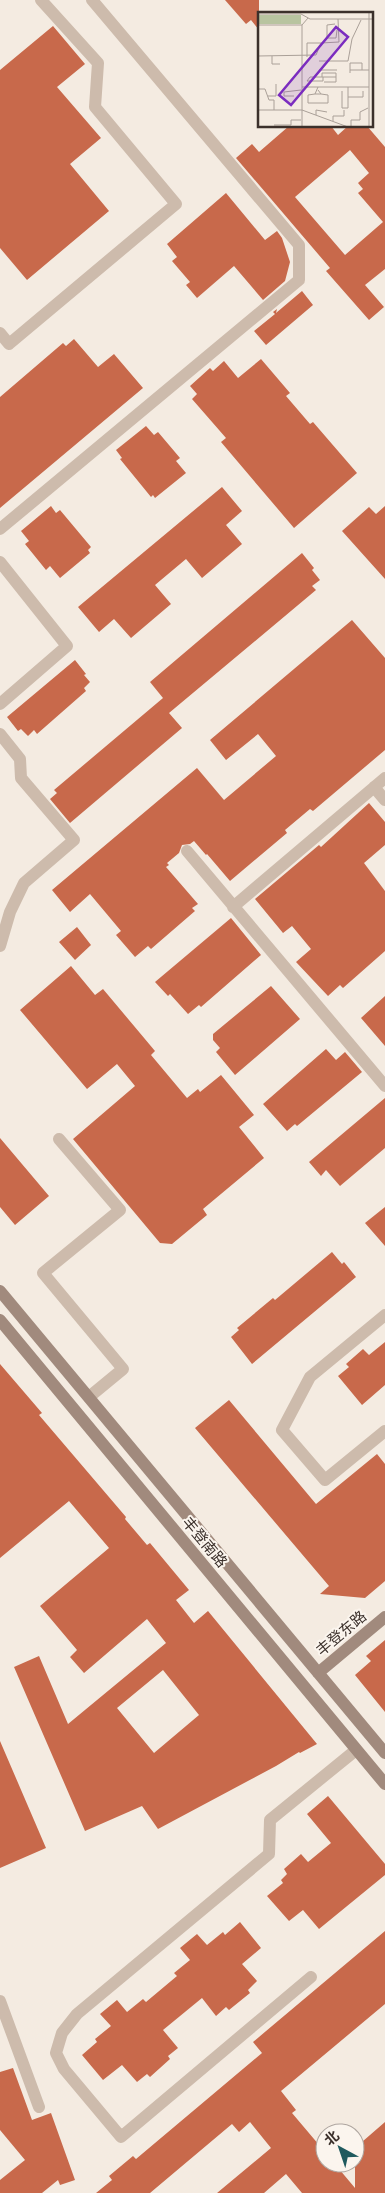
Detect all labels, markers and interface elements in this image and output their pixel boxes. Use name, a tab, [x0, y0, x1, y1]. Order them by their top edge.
inset map	[258, 12, 372, 128]
street label: 丰登南路	[179, 1514, 231, 1570]
street label: 丰登东路	[313, 1607, 369, 1659]
north arrow	[315, 2123, 365, 2173]
text: 北	[321, 2127, 342, 2149]

